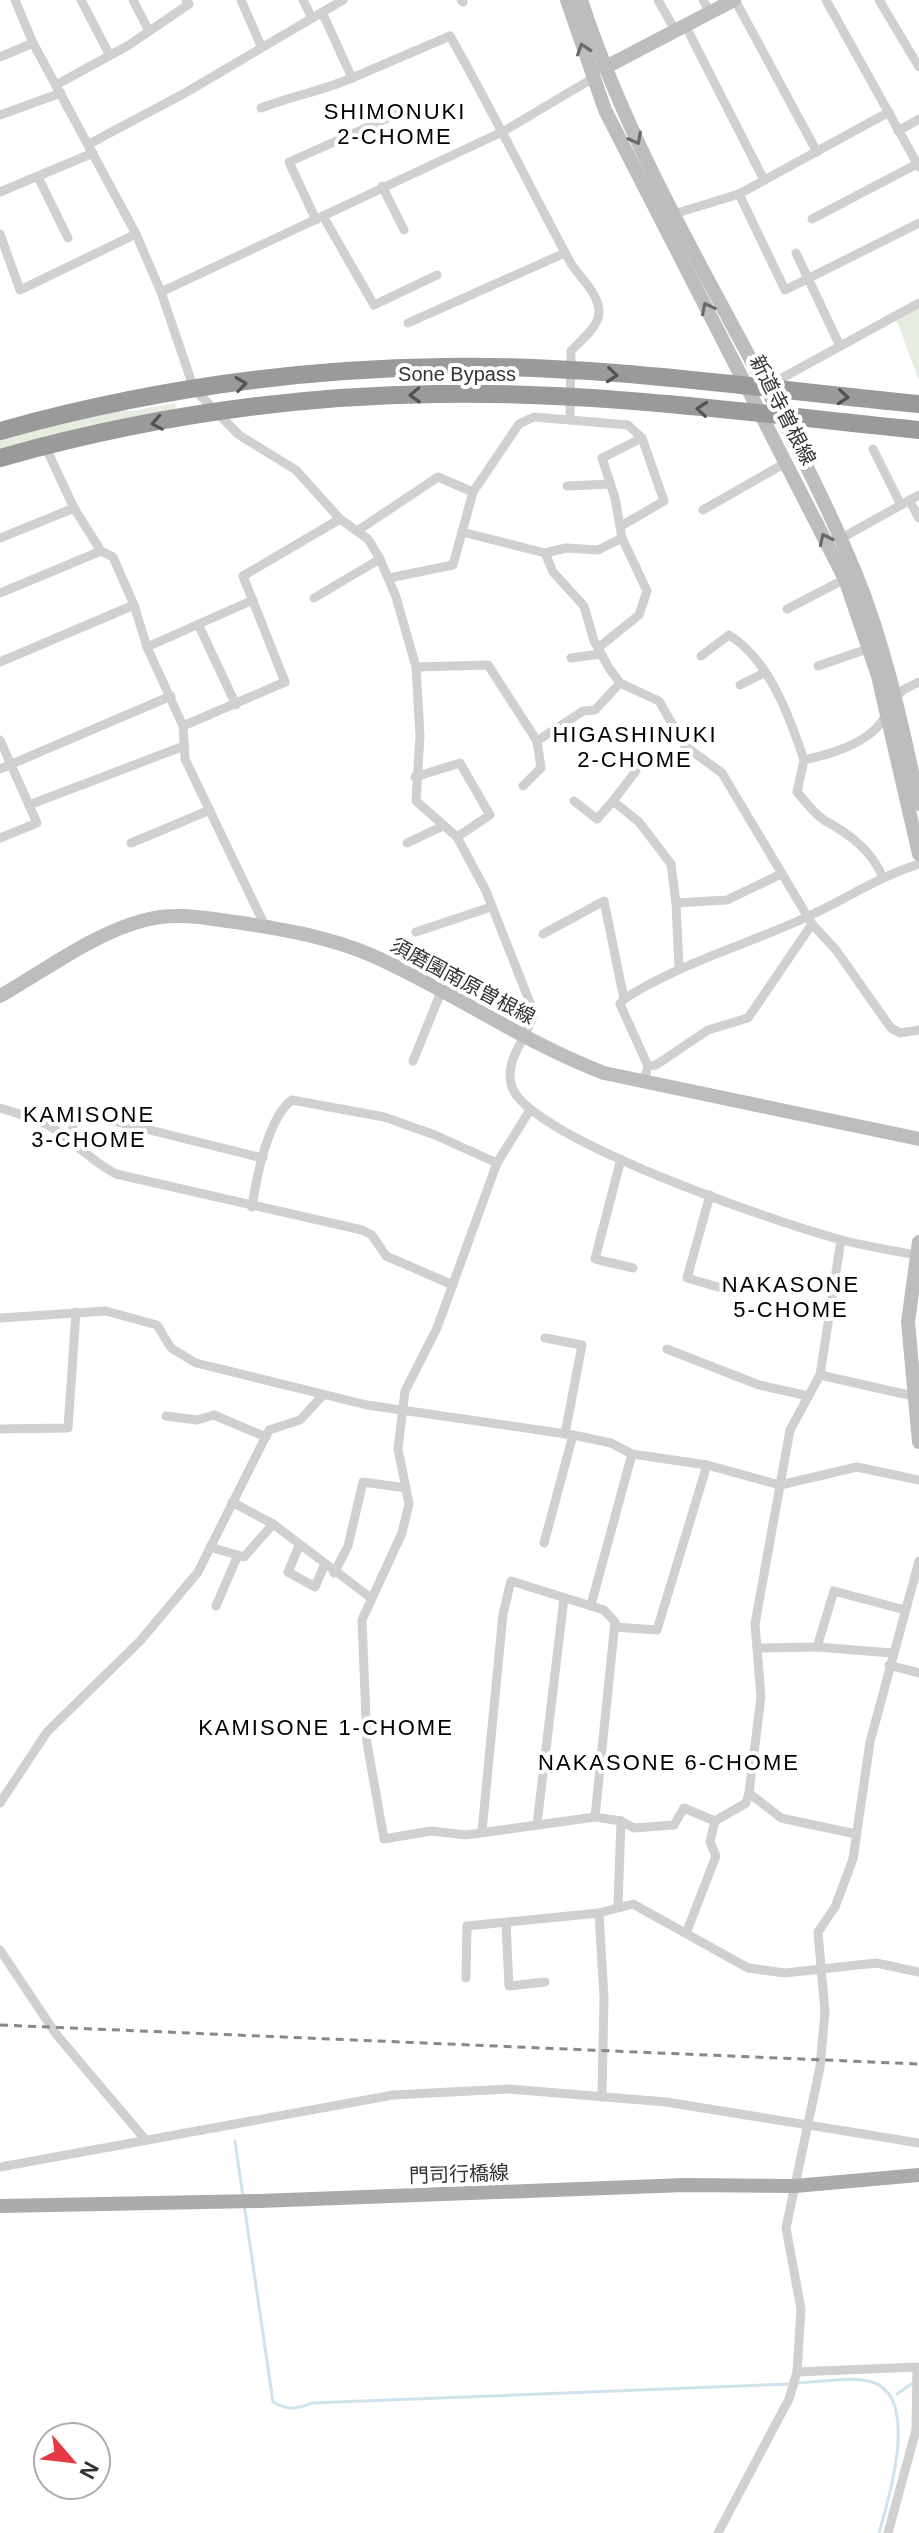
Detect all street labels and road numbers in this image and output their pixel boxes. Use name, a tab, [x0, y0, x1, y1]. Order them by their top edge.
street label: 新道寺曽根線	[746, 352, 820, 468]
street label: Sone Bypass	[398, 363, 516, 385]
street label: 須磨園南原曽根線	[387, 934, 539, 1028]
street label: 門司行橋線	[409, 2161, 509, 2187]

